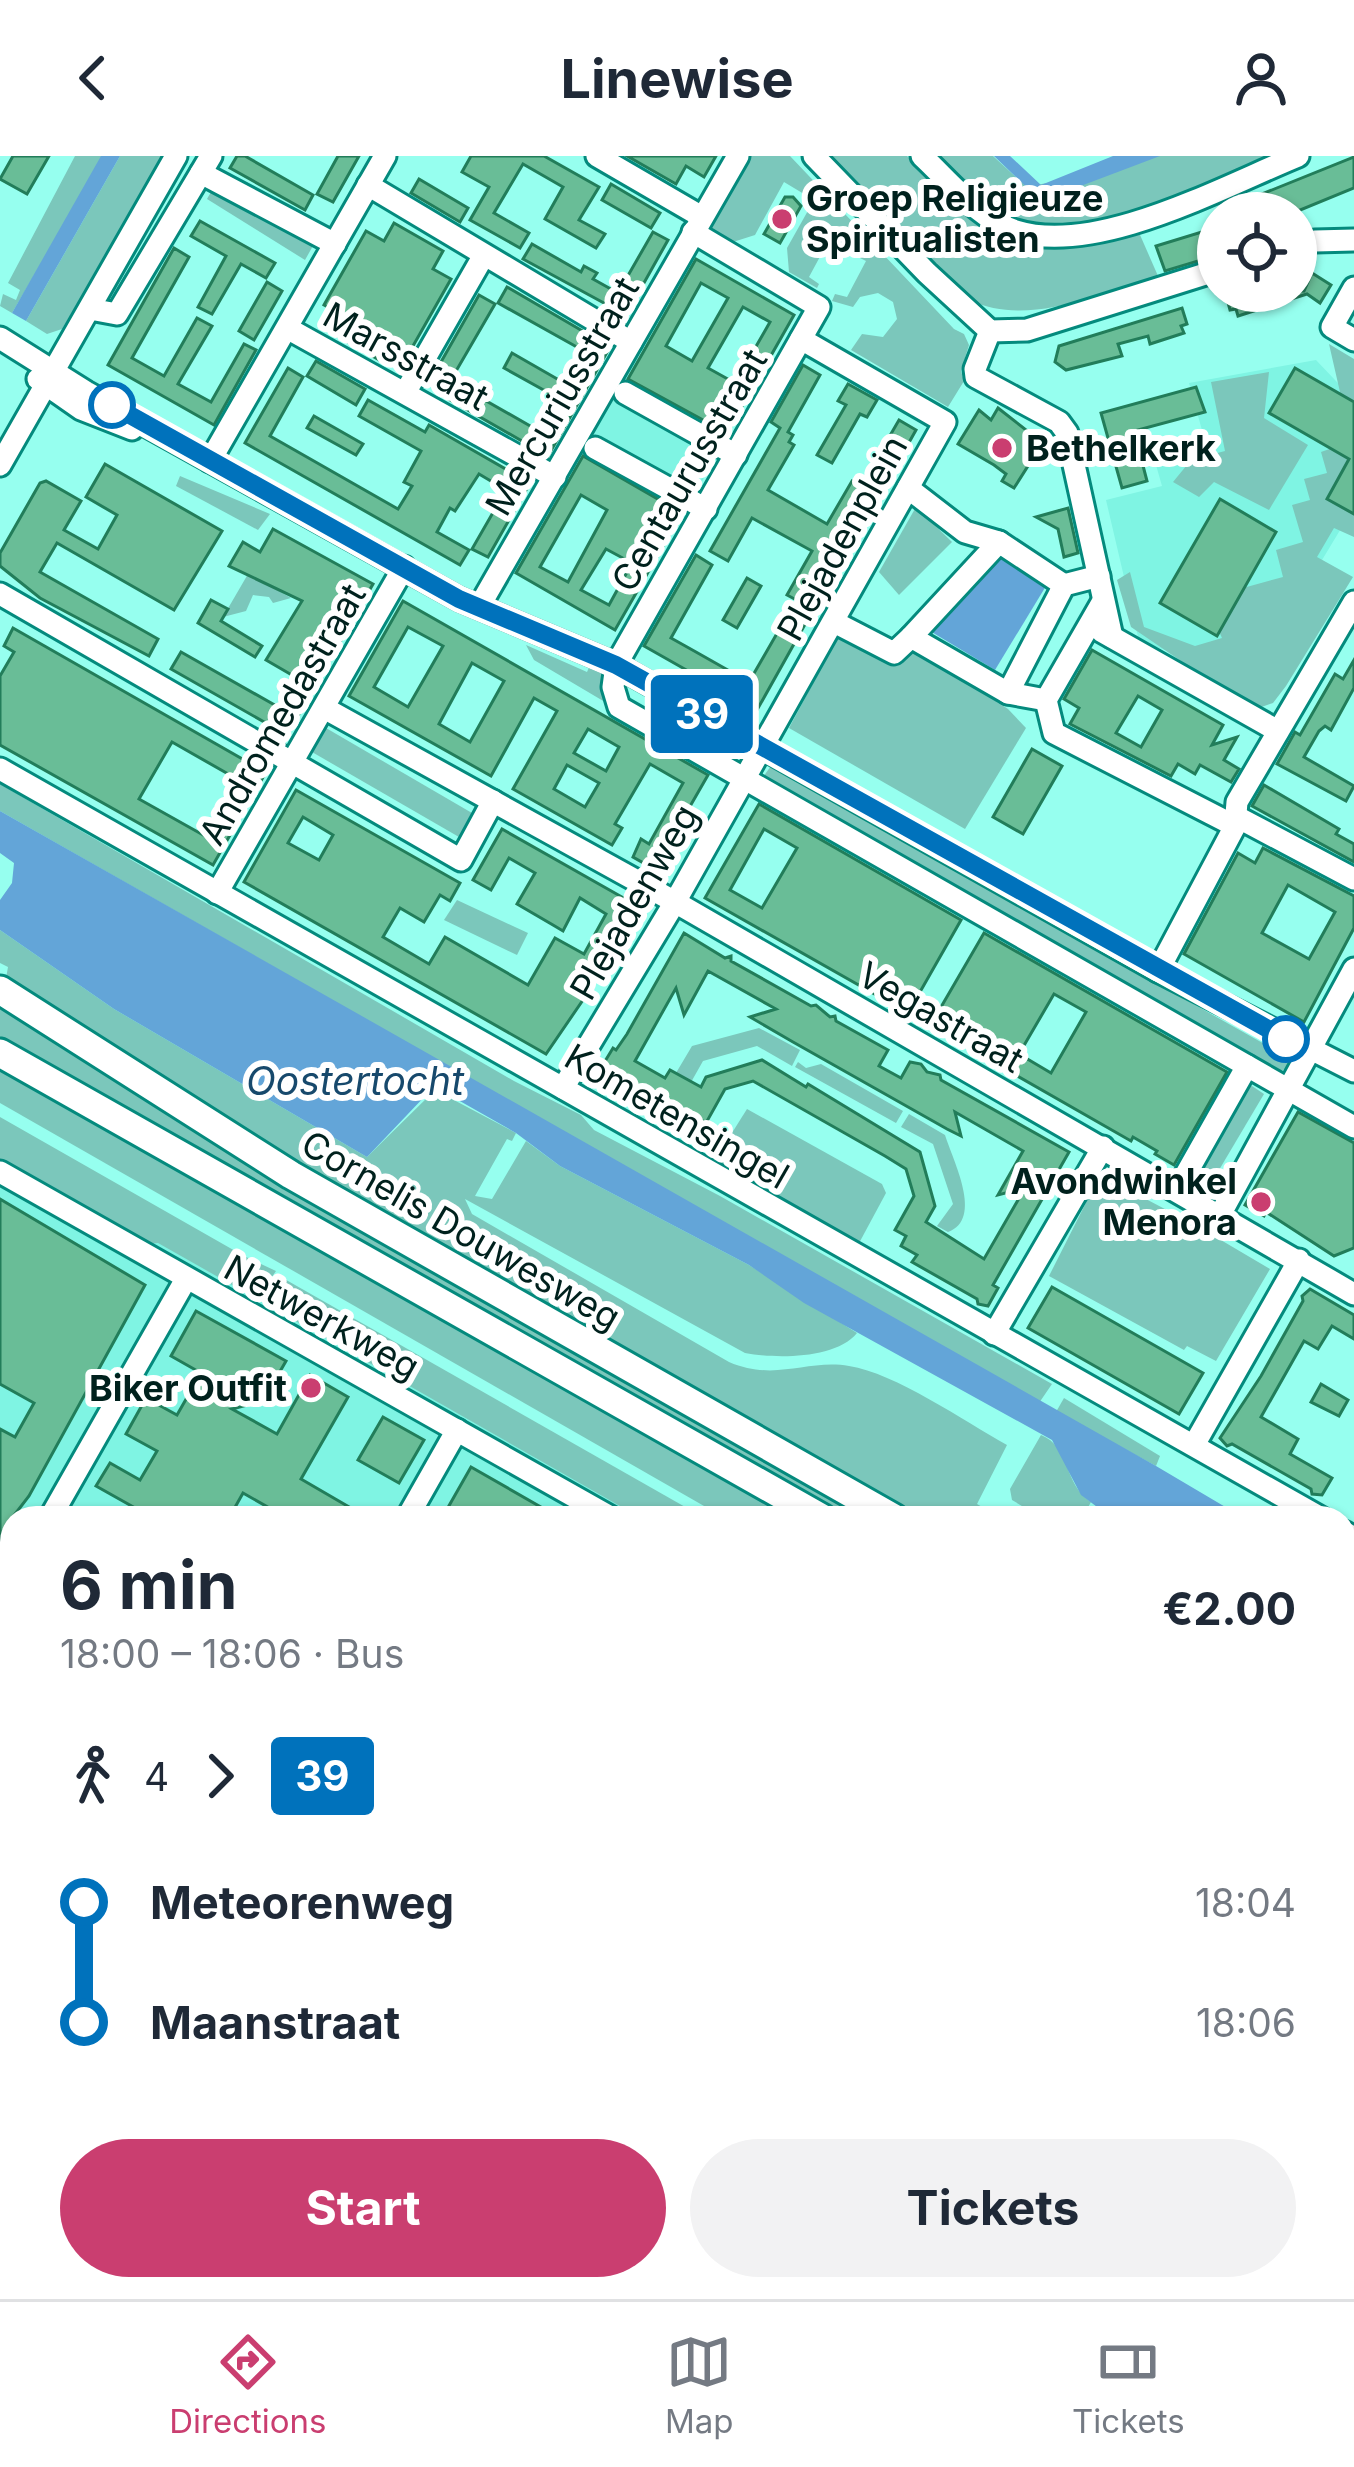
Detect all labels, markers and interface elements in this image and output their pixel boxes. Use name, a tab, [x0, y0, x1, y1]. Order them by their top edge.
icon: back	[60, 45, 126, 111]
icon: person	[1228, 45, 1294, 111]
text: Linewise	[560, 46, 794, 111]
place label: Groep Religieuze Spiritualisten	[806, 176, 1103, 261]
map controls	[1197, 192, 1317, 312]
button: locate	[1197, 192, 1317, 312]
marker: Groep Religieuze Spiritualisten	[769, 206, 795, 232]
street label: Mercuriusstraat	[476, 269, 648, 523]
street label: Marsstraat	[316, 293, 496, 419]
street label: Centaurusstraat	[602, 341, 776, 599]
unlabelled marker	[90, 383, 134, 427]
place label: Bethelkerk	[1026, 426, 1216, 470]
street label: Plejadenplein	[768, 428, 916, 648]
marker: Bethelkerk	[989, 435, 1015, 461]
street label: Andromedastraat	[189, 575, 375, 852]
line badge: 39	[648, 675, 756, 753]
text: 39	[675, 688, 729, 739]
street label: Plejadenweg	[560, 797, 708, 1007]
street label: Vegastraat	[851, 952, 1031, 1082]
unlabelled marker	[1264, 1017, 1308, 1061]
street label: Kometensingel	[557, 1034, 797, 1198]
water label: Oostertocht	[246, 1057, 465, 1104]
street label: Cornelis Douwesweg	[294, 1121, 628, 1339]
place label: Avondwinkel Menora	[1010, 1159, 1237, 1244]
marker: Avondwinkel Menora	[1248, 1189, 1274, 1215]
street label: Netwerkweg	[217, 1245, 427, 1389]
place label: Biker Outfit	[89, 1366, 287, 1410]
marker: Biker Outfit	[298, 1375, 324, 1401]
text: 6 min	[60, 1545, 238, 1625]
text: €2.00	[1162, 1581, 1296, 1636]
text: 18:00 – 18:06 · Bus	[60, 1630, 404, 1677]
icon: walk	[60, 1743, 126, 1809]
icon: forward	[187, 1743, 253, 1809]
text: 39	[295, 1750, 350, 1801]
text: 4	[144, 1753, 169, 1800]
text: Meteorenweg	[150, 1875, 454, 1930]
text: 18:04	[1195, 1879, 1296, 1926]
text: Maanstraat	[150, 1995, 400, 2050]
text: 18:06	[1196, 1999, 1296, 2046]
button: Start	[60, 2139, 666, 2277]
button: Tickets	[690, 2139, 1296, 2277]
tab: Directions	[169, 2329, 327, 2441]
tab: Map	[665, 2329, 734, 2441]
tab: Tickets	[1072, 2329, 1185, 2441]

